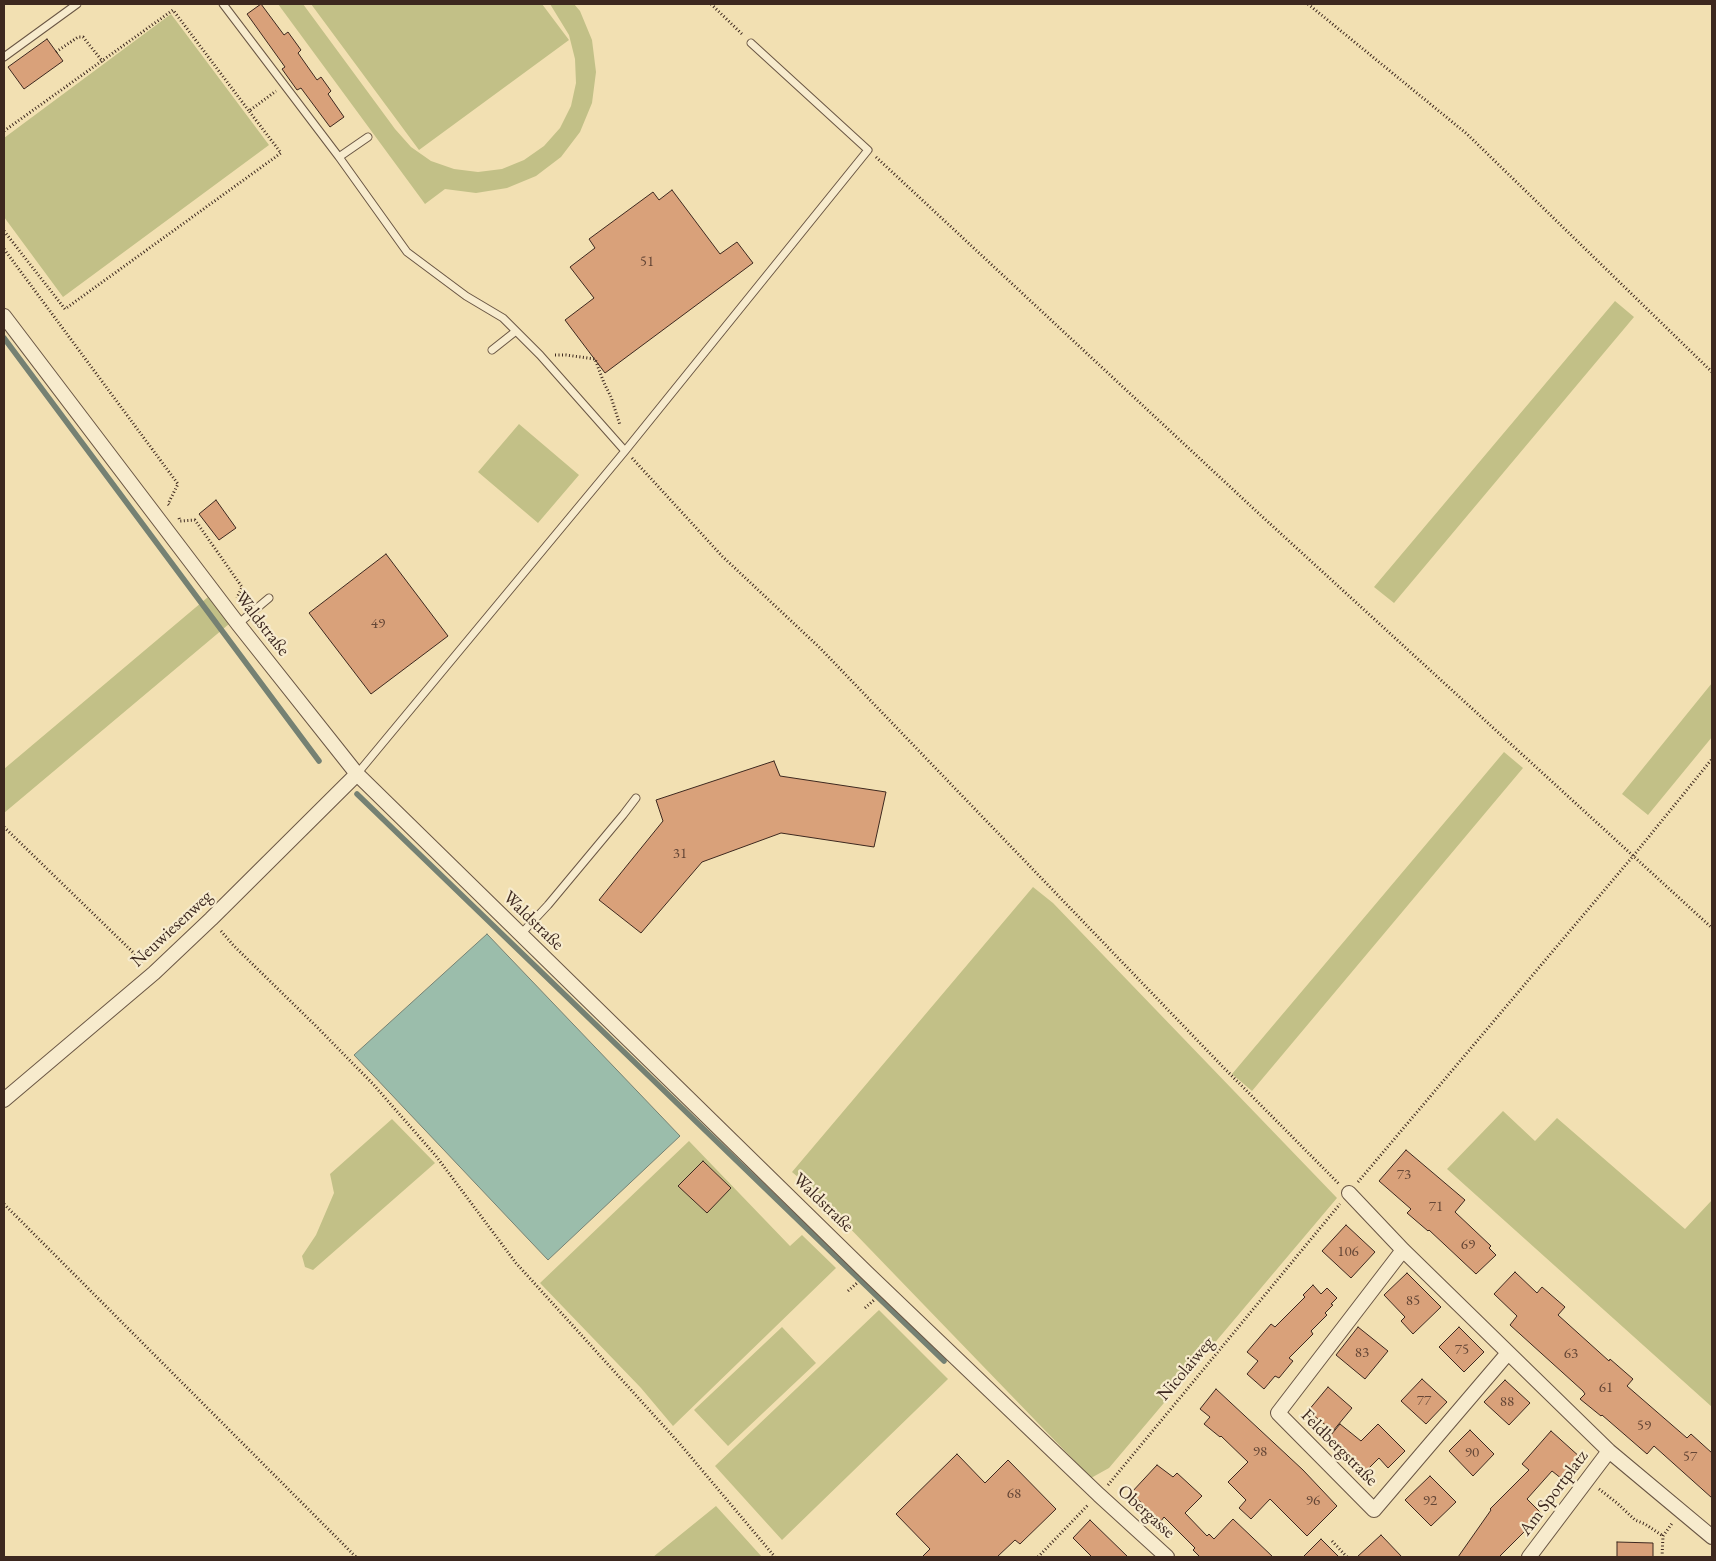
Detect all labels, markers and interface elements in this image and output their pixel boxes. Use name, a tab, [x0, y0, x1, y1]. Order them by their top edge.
house number: 51	[640, 253, 654, 271]
street label: Waldstraße	[230, 587, 294, 661]
house number: 49	[371, 615, 385, 633]
house number: 31	[673, 845, 687, 863]
street label: Neuwiesenweg	[127, 886, 217, 972]
street label: Waldstraße	[498, 887, 568, 955]
house number: 73	[1397, 1166, 1411, 1184]
street label: Waldstraße	[788, 1169, 858, 1237]
house number: 71	[1429, 1198, 1443, 1216]
house number: 69	[1461, 1236, 1475, 1254]
house number: 106	[1337, 1243, 1359, 1261]
house number: 85	[1406, 1292, 1420, 1310]
street label: Nicolaiweg	[1153, 1333, 1219, 1405]
house number: 75	[1455, 1341, 1469, 1359]
house number: 83	[1355, 1344, 1369, 1362]
house number: 63	[1564, 1345, 1578, 1363]
house number: 61	[1599, 1379, 1613, 1397]
house number: 77	[1417, 1392, 1431, 1410]
house number: 88	[1500, 1393, 1514, 1411]
street label: Feldbergstraße	[1296, 1405, 1382, 1491]
house number: 59	[1637, 1417, 1651, 1435]
house number: 98	[1253, 1443, 1267, 1461]
house number: 90	[1465, 1444, 1479, 1462]
street label: Am Sportplatz	[1515, 1446, 1593, 1540]
house number: 57	[1683, 1448, 1697, 1466]
street label: Obergasse	[1113, 1481, 1179, 1543]
house number: 68	[1007, 1485, 1021, 1503]
house number: 96	[1306, 1492, 1320, 1510]
house number: 92	[1423, 1492, 1437, 1510]

